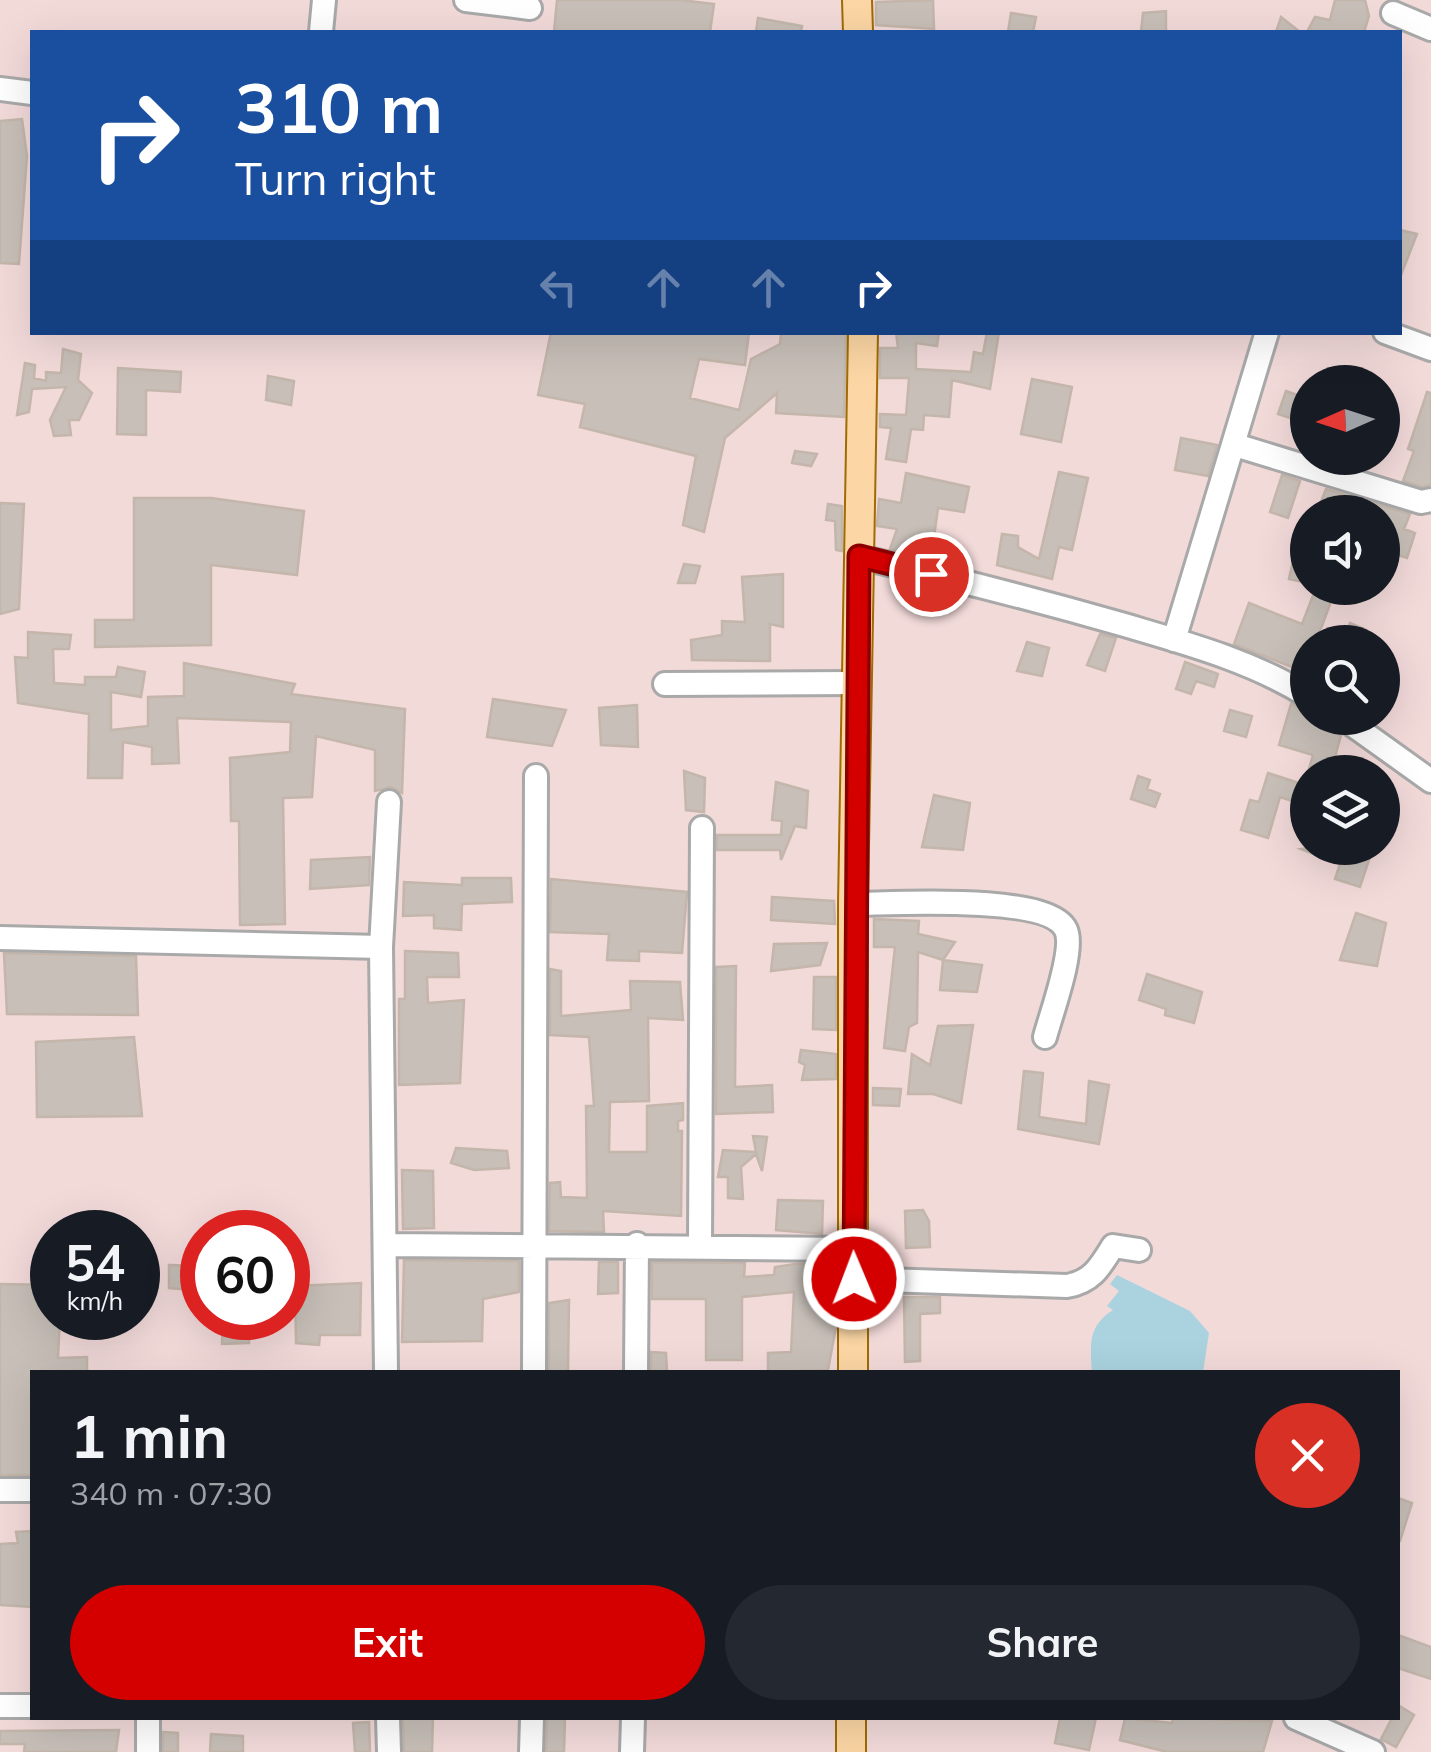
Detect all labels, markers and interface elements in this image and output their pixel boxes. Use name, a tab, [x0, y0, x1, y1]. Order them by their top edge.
text: 310 m	[235, 63, 443, 151]
icon: right	[70, 70, 200, 200]
text: Turn right	[235, 150, 436, 206]
icon: left	[531, 260, 586, 315]
icon: ahead	[636, 260, 691, 315]
icon: ahead	[741, 260, 796, 315]
icon: right	[846, 260, 901, 315]
north arrow	[1290, 365, 1400, 475]
map controls	[1290, 365, 1400, 865]
button: sound	[1290, 495, 1400, 605]
pin	[889, 532, 974, 617]
icon: arrive	[904, 547, 959, 602]
button: search	[1290, 625, 1400, 735]
button: layers	[1290, 755, 1400, 865]
speed limit sign: 60	[180, 1210, 310, 1340]
position arrow	[802, 1227, 906, 1331]
text: 54	[65, 1231, 125, 1294]
text: km/h	[67, 1285, 123, 1316]
text: 1 min	[70, 1398, 228, 1473]
button: close	[1255, 1403, 1360, 1508]
text: 340 m · 07:30	[70, 1473, 272, 1513]
button: Exit	[70, 1585, 705, 1700]
button: Share	[725, 1585, 1360, 1700]

